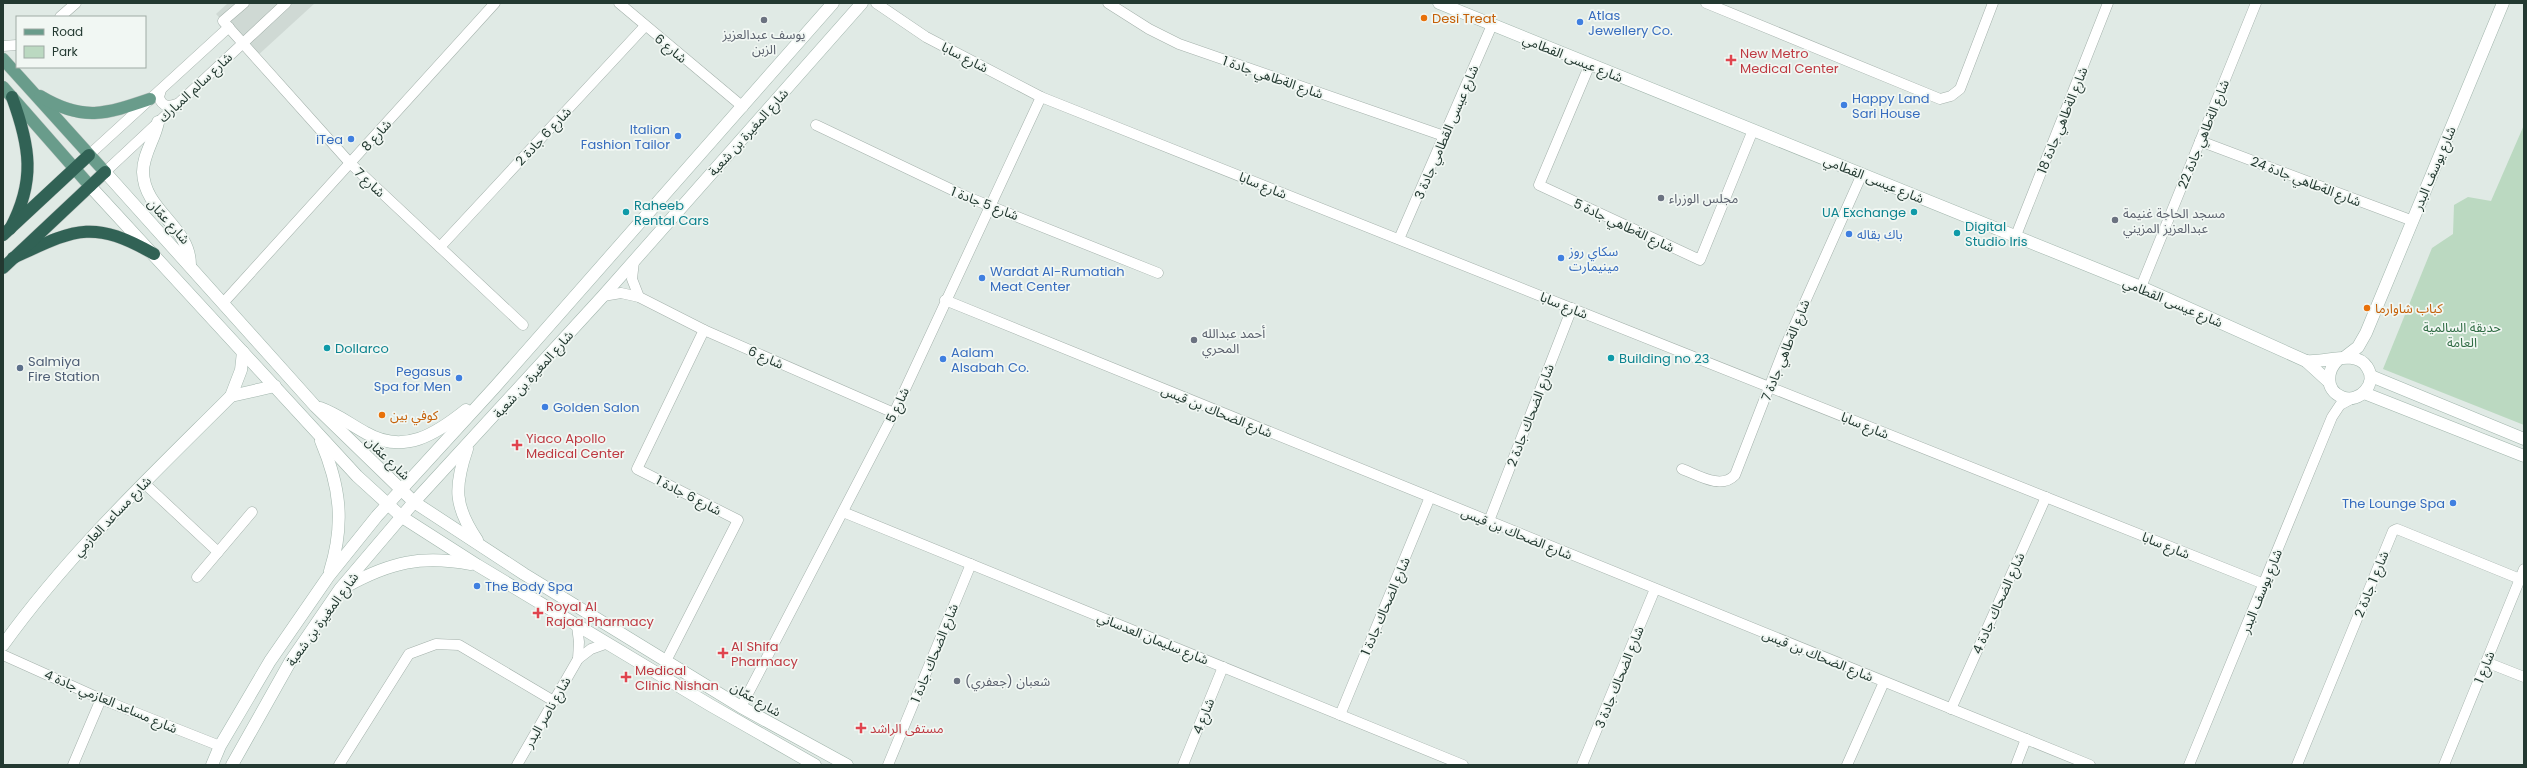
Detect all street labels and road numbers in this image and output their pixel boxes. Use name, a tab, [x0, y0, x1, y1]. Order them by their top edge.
street label: شارع 6	[650, 29, 691, 68]
street label: شارع عيسى القطامي	[1519, 30, 1626, 88]
street label: شارع سابا	[938, 38, 991, 78]
street label: شارع سالم المبارك	[154, 48, 237, 127]
street label: شارع الةطاهي جادة 1	[1220, 51, 1326, 105]
street label: شارع عيسى القطامي جادة 3	[1410, 62, 1484, 203]
street label: شارع الةطاهي جادة 18	[2032, 64, 2093, 177]
street label: شارع الةطاهي جادة 22	[2173, 77, 2235, 192]
street label: شارع المغيرة بن شعبة	[704, 84, 794, 181]
street label: شارع 6 جادة 2	[511, 103, 576, 171]
street label: شارع 8	[357, 115, 397, 156]
street label: شارع يوسف البدر	[2408, 123, 2462, 214]
street label: شارع عيسى القطامي	[1820, 151, 1927, 209]
street label: شارع الةطاهي جادة 24	[2248, 152, 2364, 212]
street label: شارع 7	[349, 163, 389, 202]
street label: شارع سابا	[1236, 167, 1290, 205]
street label: شارع 5 جادة 1	[948, 182, 1021, 226]
street label: شارع عمّان	[142, 194, 194, 249]
street label: شارع الةطاهي جادة 5	[1570, 194, 1677, 258]
street label: شارع عيسى القطامي	[2120, 273, 2226, 333]
street label: شارع سابا	[1537, 287, 1591, 325]
street label: شارع الةطاهي جادة 7	[1756, 296, 1815, 404]
street label: شارع المغيرة بن شعبة	[489, 326, 579, 423]
street label: شارع 6	[745, 341, 787, 375]
street label: شارع الضحاك جادة 2	[1502, 361, 1560, 470]
street label: شارع الضحاك بن قيس	[1158, 381, 1275, 443]
street label: شارع 5	[881, 384, 915, 426]
street label: شارع سابا	[1838, 407, 1892, 445]
street label: شارع عمّان	[360, 432, 414, 485]
street label: شارع 6 جادة 1	[652, 471, 725, 521]
street label: شارع مساعد العازمي	[69, 472, 156, 561]
street label: شارع الضحاك بن قيس	[1458, 503, 1575, 565]
street label: شارع سابا	[2139, 527, 2193, 565]
street label: شارع يوسف البدر	[2236, 546, 2288, 637]
street label: شارع 1 جادة 2	[2349, 548, 2394, 621]
street label: شارع الضحاك جادة 4	[1968, 549, 2030, 657]
street label: شارع الضحاك جادة 1	[1356, 554, 1416, 659]
street label: شارع المغيرة بن شعبة	[282, 568, 364, 671]
street label: شارع الضحاك جادة 1	[906, 601, 964, 706]
street label: شارع سليمان العدساني	[1094, 607, 1211, 670]
street label: شارع الضحاك جادة 3	[1590, 623, 1650, 732]
street label: شارع الضحاك بن قيس	[1759, 625, 1876, 687]
street label: شارع 1	[2469, 648, 2500, 686]
street label: شارع مساعد العازمي جادة 4	[41, 665, 180, 739]
street label: شارع ناصر البدر	[519, 673, 576, 753]
street label: شارع عمّان	[726, 677, 785, 722]
street label: شارع 4	[1188, 695, 1220, 737]

